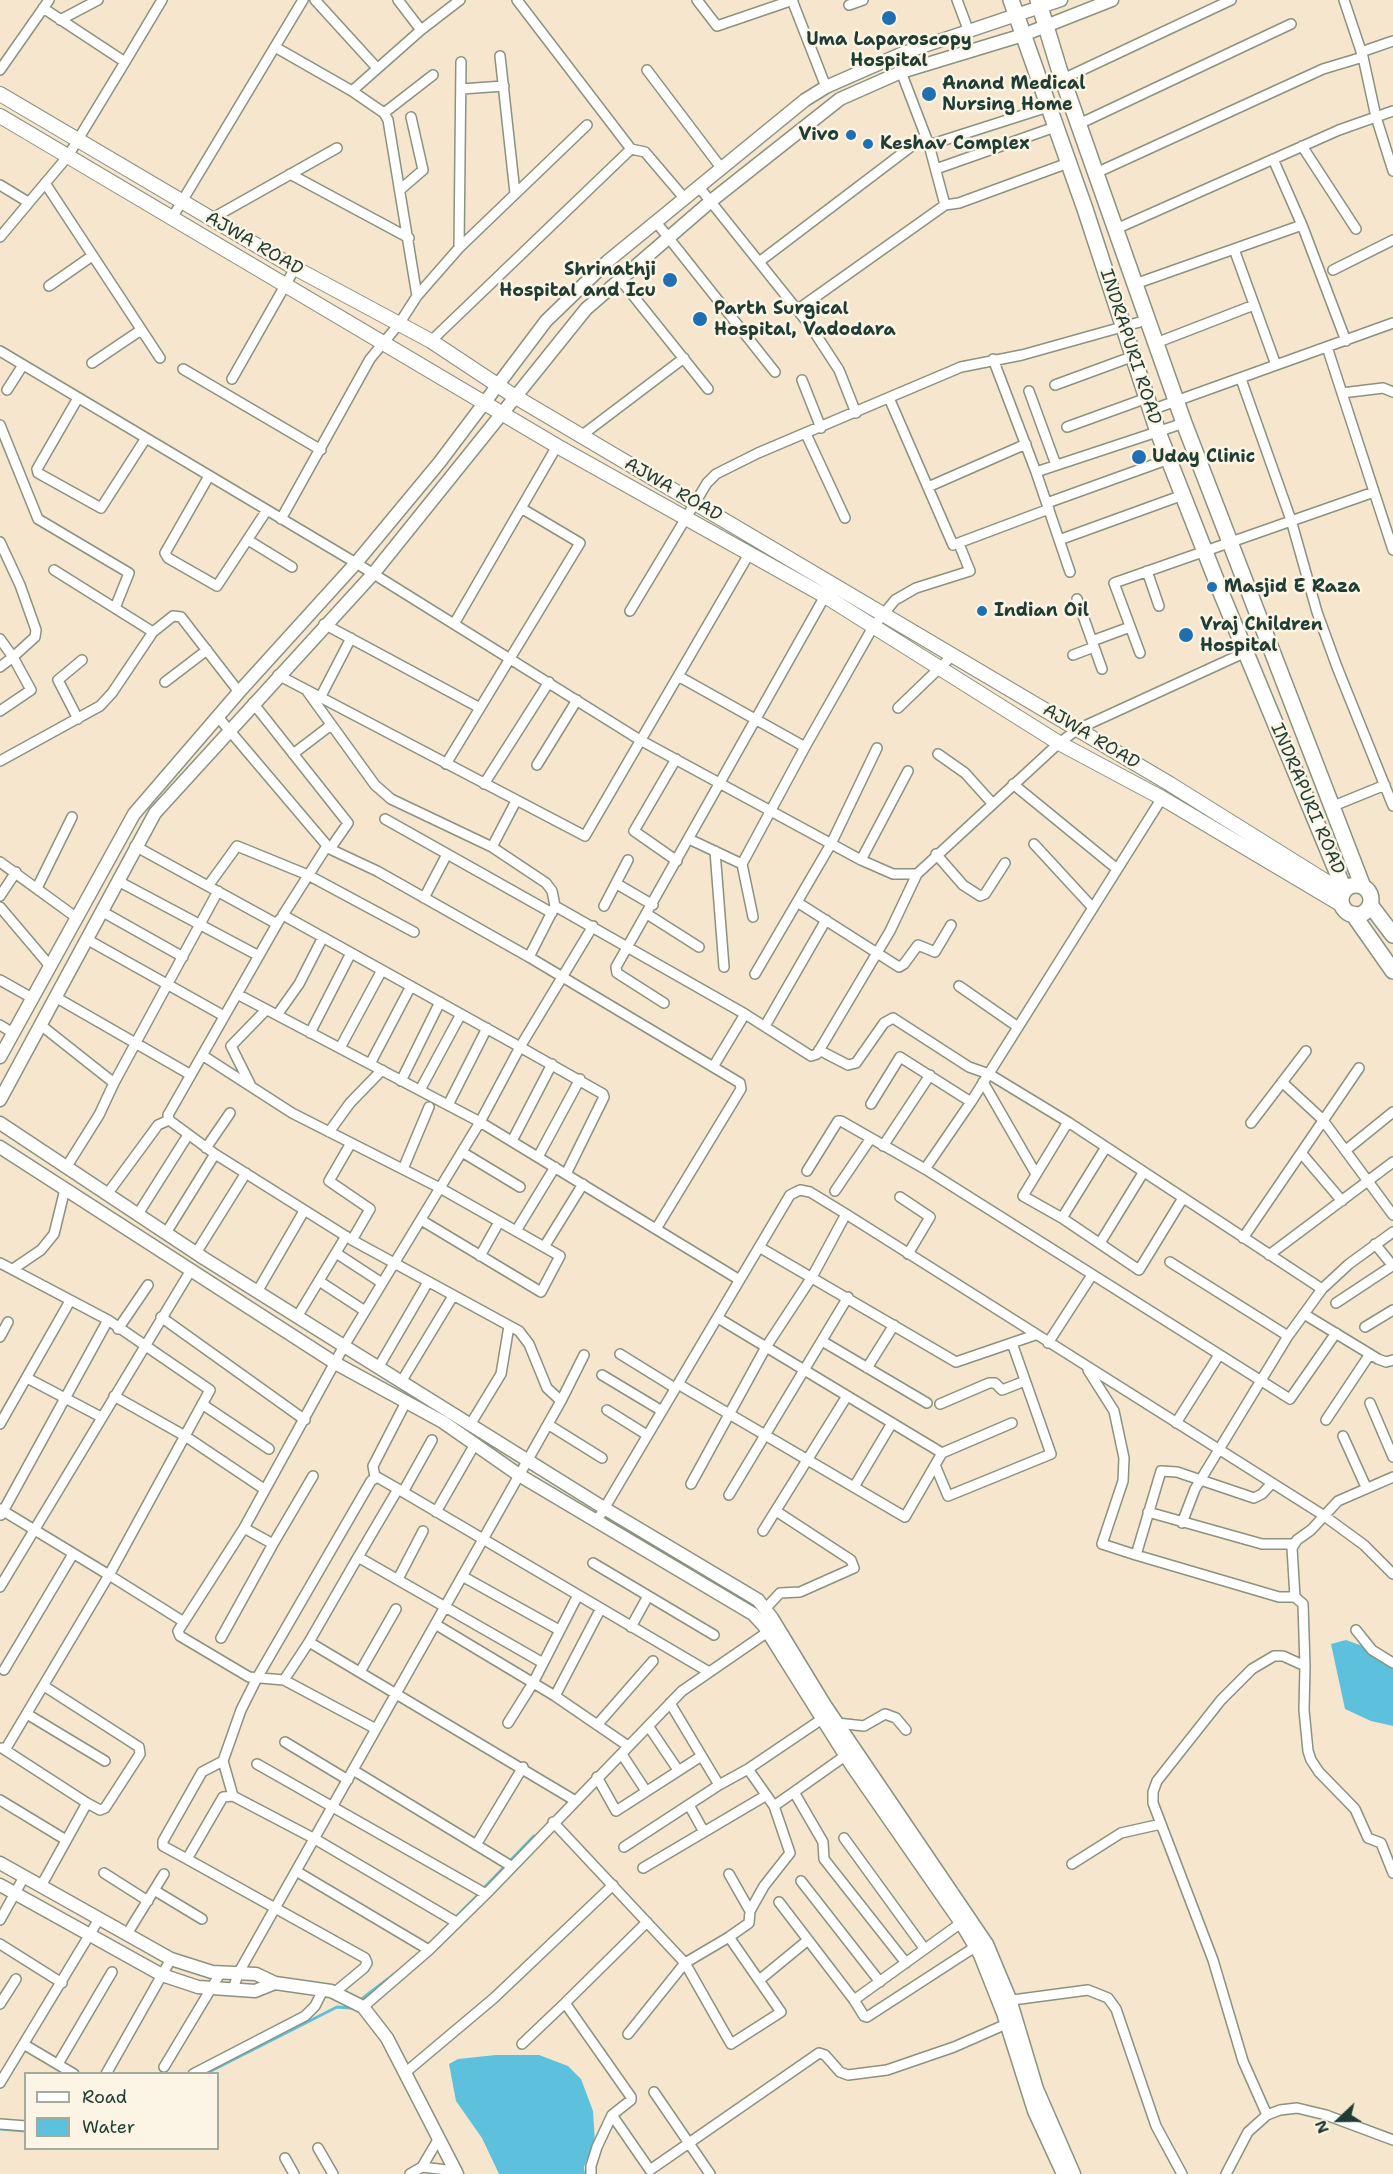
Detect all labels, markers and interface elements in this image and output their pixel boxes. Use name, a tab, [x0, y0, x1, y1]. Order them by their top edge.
marker: Uma Laparoscopy Hospital	[880, 9, 898, 27]
place label: Uma Laparoscopy Hospital	[806, 29, 972, 72]
place label: Anand Medical Nursing Home	[942, 73, 1085, 116]
marker: Anand Medical Nursing Home	[920, 85, 938, 103]
place label: Vivo	[798, 124, 839, 146]
marker: Vivo	[844, 128, 858, 142]
place label: Keshav Complex	[880, 133, 1030, 155]
marker: Keshav Complex	[861, 137, 875, 151]
street label: AJWA ROAD	[201, 207, 307, 281]
place label: Shrinathji Hospital and Icu	[499, 259, 656, 302]
street label: INDRAPURI ROAD	[1095, 266, 1165, 428]
marker: Shrinathji Hospital and Icu	[661, 271, 679, 289]
place label: Parth Surgical Hospital, Vadodara	[714, 298, 896, 340]
marker: Parth Surgical Hospital, Vadodara	[691, 310, 709, 328]
place label: Uday Clinic	[1152, 446, 1255, 468]
marker: Uday Clinic	[1130, 448, 1148, 466]
street label: AJWA ROAD	[620, 453, 726, 527]
place label: Masjid E Raza	[1224, 576, 1360, 598]
marker: Masjid E Raza	[1205, 580, 1219, 594]
place label: Indian Oil	[994, 600, 1089, 622]
marker: Indian Oil	[975, 604, 989, 618]
place label: Vraj Children Hospital	[1200, 614, 1323, 656]
marker: Vraj Children Hospital	[1177, 626, 1195, 644]
street label: AJWA ROAD	[1039, 700, 1143, 774]
street label: INDRAPURI ROAD	[1265, 720, 1349, 878]
legend	[24, 2072, 219, 2150]
text: Road	[82, 2085, 127, 2109]
north arrow	[1309, 2090, 1369, 2150]
text: Water	[82, 2115, 135, 2139]
text: N	[1310, 2117, 1334, 2137]

